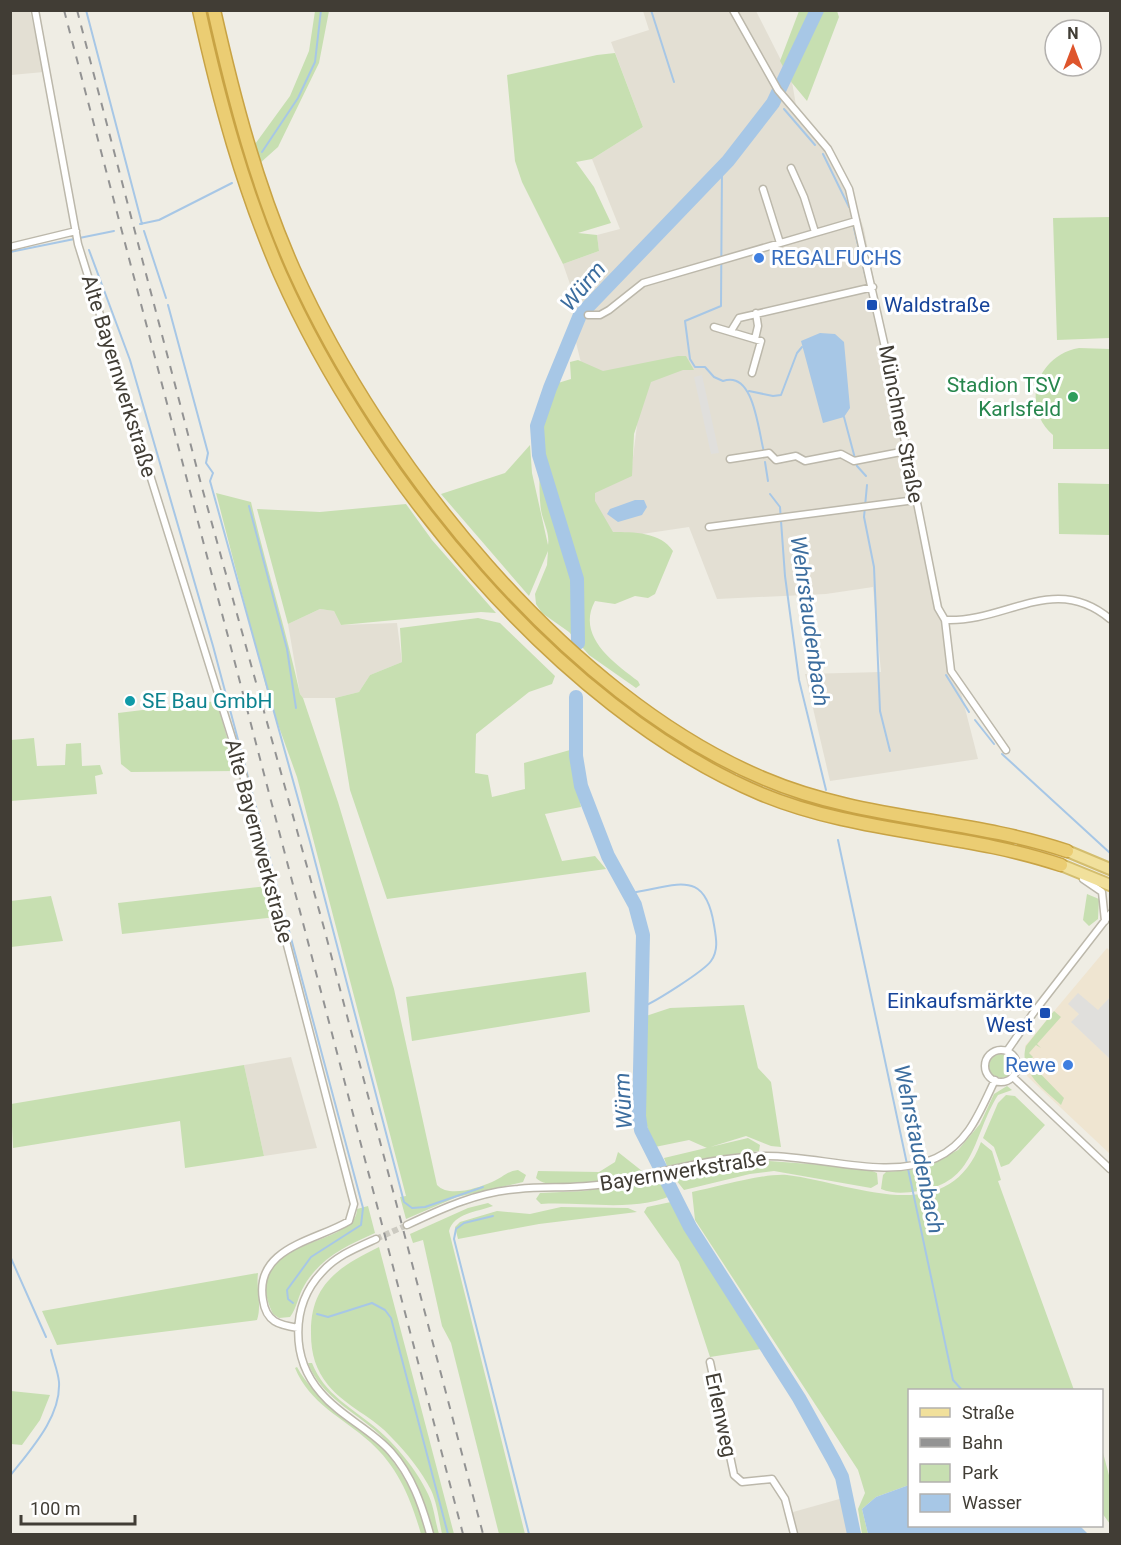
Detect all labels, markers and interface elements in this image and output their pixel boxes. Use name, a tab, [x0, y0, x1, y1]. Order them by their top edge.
north arrow	[1043, 18, 1103, 78]
text: N	[1067, 24, 1079, 43]
place label: REGALFUCHS	[771, 246, 902, 270]
marker: REGALFUCHS	[752, 251, 766, 265]
water label: Würm	[555, 256, 611, 316]
street label: Alte Bayernwerkstraße	[77, 272, 161, 480]
place label: Waldstraße	[884, 293, 990, 317]
marker: Waldstraße	[865, 298, 879, 312]
street label: Münchner Straße	[874, 343, 928, 505]
place label: Stadion TSV Karlsfeld	[947, 373, 1062, 421]
marker: Stadion TSV Karlsfeld	[1066, 390, 1080, 404]
water label: Wehrstaudenbach	[786, 534, 834, 708]
place label: SE Bau GmbH	[142, 689, 272, 713]
marker: SE Bau GmbH	[123, 694, 137, 708]
street label: Alte Bayernwerkstraße	[220, 736, 298, 946]
place label: Einkaufsmärkte West	[887, 989, 1033, 1037]
marker: Einkaufsmärkte West	[1038, 1006, 1052, 1020]
place label: Rewe	[1005, 1053, 1056, 1077]
marker: Rewe	[1061, 1058, 1075, 1072]
water label: Wehrstaudenbach	[889, 1062, 949, 1236]
water label: Würm	[609, 1072, 637, 1130]
street label: Bayernwerkstraße	[598, 1146, 768, 1196]
street label: Erlenweg	[700, 1371, 742, 1459]
legend	[908, 1389, 1103, 1527]
text: Straße	[962, 1402, 1014, 1423]
text: Bahn	[962, 1432, 1003, 1453]
text: Park	[962, 1462, 999, 1483]
scale bar	[21, 1488, 135, 1526]
text: Wasser	[962, 1492, 1022, 1513]
text: 100 m	[30, 1498, 81, 1519]

